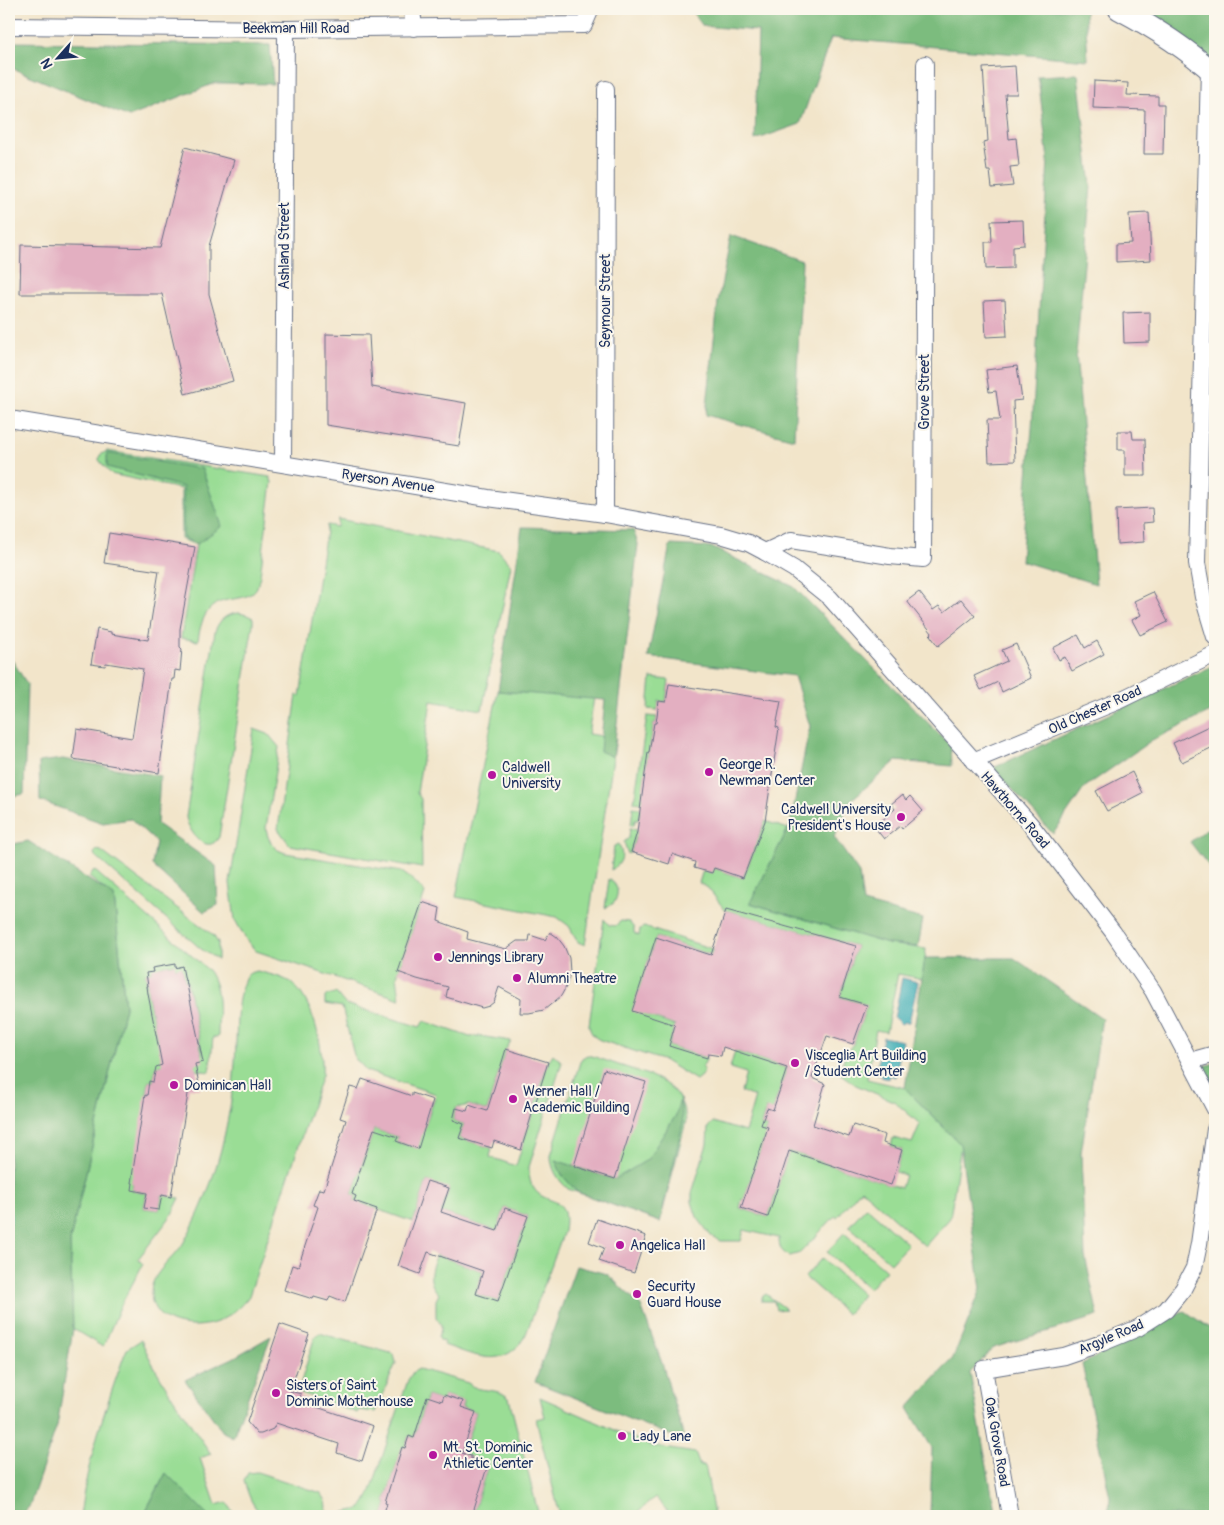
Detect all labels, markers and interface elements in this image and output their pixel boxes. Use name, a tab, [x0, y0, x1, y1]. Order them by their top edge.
street label: Beekman Hill Road	[242, 20, 350, 37]
north arrow	[32, 32, 82, 82]
text: N	[37, 56, 57, 72]
street label: Ashland Street	[276, 202, 293, 290]
street label: Seymour Street	[597, 254, 614, 348]
street label: Grove Street	[916, 354, 933, 430]
street label: Ryerson Avenue	[340, 465, 436, 497]
street label: Old Chester Road	[1046, 682, 1144, 738]
place label: George R. Newman Center	[719, 756, 815, 789]
place label: Caldwell University	[502, 759, 561, 792]
marker: George R. Newman Center	[703, 766, 715, 778]
street label: Hawthorne Road	[977, 768, 1053, 852]
marker: Caldwell University	[486, 769, 498, 781]
place label: Caldwell University President's House	[781, 801, 891, 834]
marker: Caldwell University President's House	[895, 811, 907, 823]
place label: Jennings Library	[448, 949, 544, 966]
marker: Jennings Library	[432, 951, 444, 963]
place label: Alumni Theatre	[527, 970, 617, 987]
marker: Alumni Theatre	[511, 972, 523, 984]
place label: Visceglia Art Building / Student Center	[805, 1047, 926, 1080]
marker: Visceglia Art Building / Student Center	[789, 1057, 801, 1069]
place label: Dominican Hall	[184, 1077, 271, 1094]
marker: Dominican Hall	[168, 1079, 180, 1091]
place label: Werner Hall / Academic Building	[523, 1083, 630, 1116]
marker: Werner Hall / Academic Building	[507, 1093, 519, 1105]
place label: Angelica Hall	[630, 1237, 705, 1254]
marker: Angelica Hall	[614, 1239, 626, 1251]
place label: Security Guard House	[647, 1278, 721, 1311]
marker: Security Guard House	[631, 1288, 643, 1300]
street label: Argyle Road	[1076, 1316, 1146, 1358]
place label: Sisters of Saint Dominic Motherhouse	[286, 1377, 413, 1410]
marker: Sisters of Saint Dominic Motherhouse	[270, 1387, 282, 1399]
street label: Oak Grove Road	[981, 1396, 1013, 1488]
place label: Lady Lane	[632, 1428, 691, 1445]
marker: Lady Lane	[616, 1430, 628, 1442]
place label: Mt. St. Dominic Athletic Center	[443, 1439, 533, 1472]
marker: Mt. St. Dominic Athletic Center	[427, 1449, 439, 1461]

